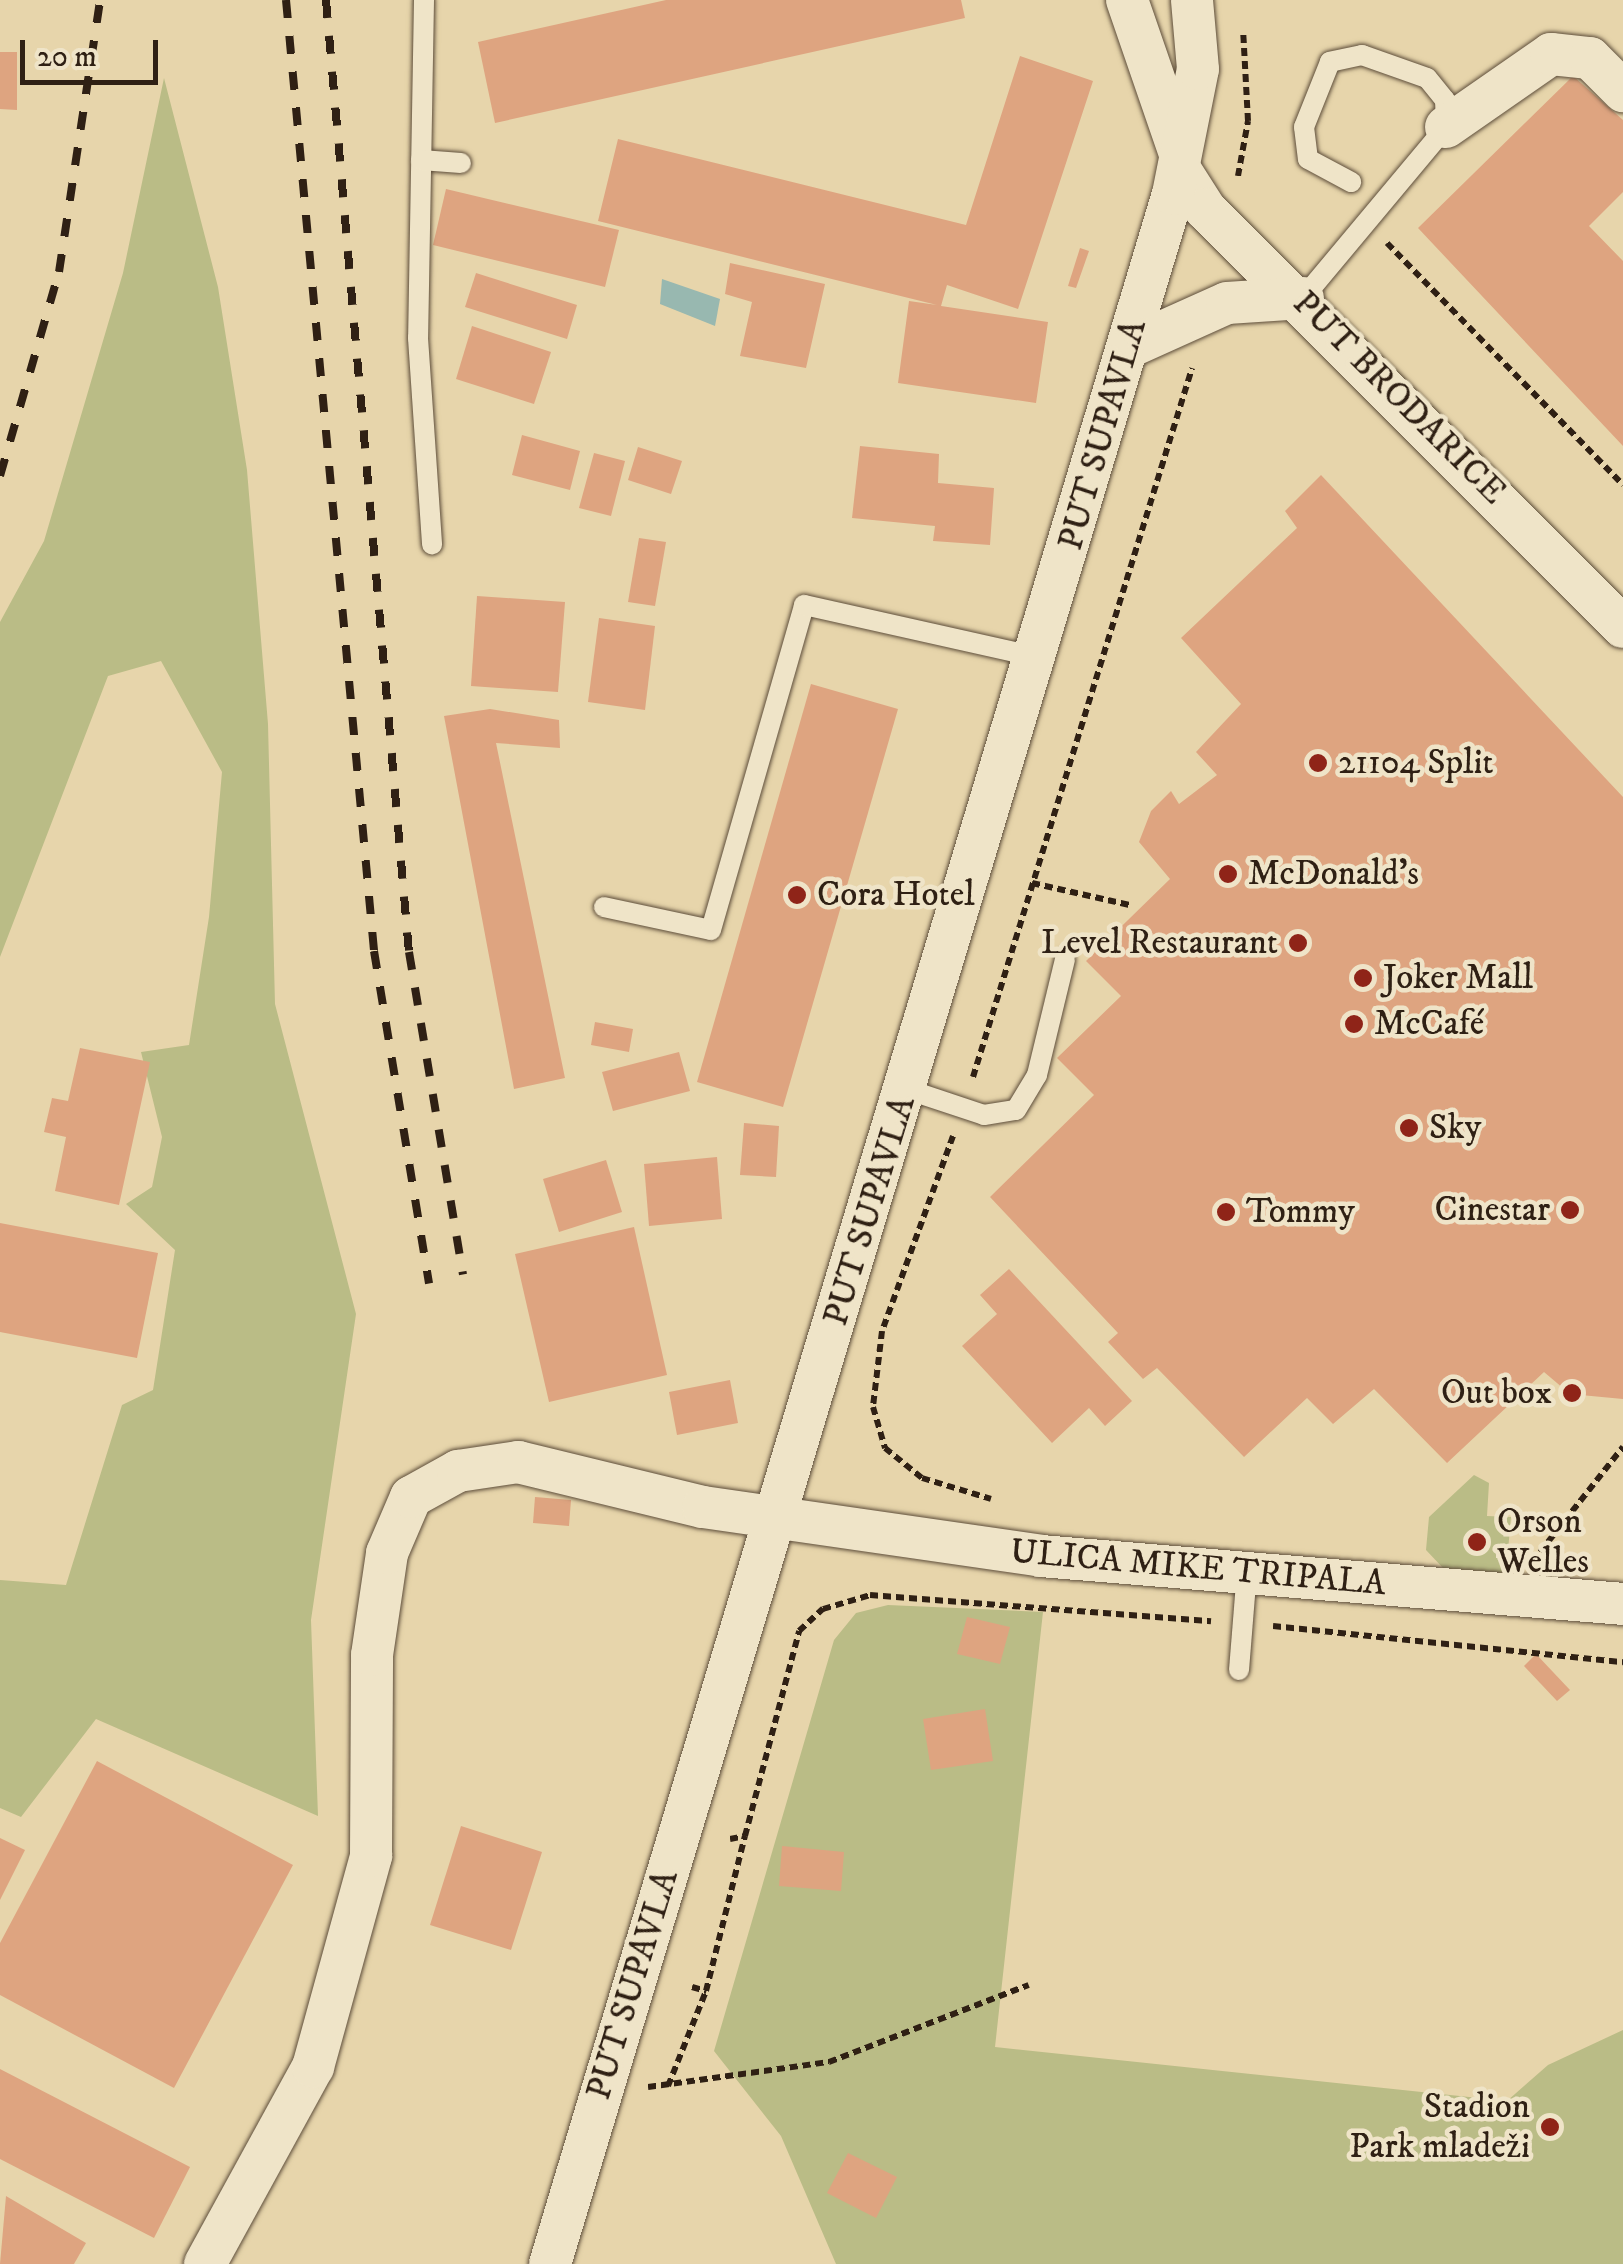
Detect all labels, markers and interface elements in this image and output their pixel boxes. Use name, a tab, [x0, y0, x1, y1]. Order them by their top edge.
scale bar	[25, 20, 162, 82]
text: 20 m	[37, 39, 97, 76]
street label: PUT BRODARICE	[1284, 283, 1514, 513]
street label: PUT SUPAVLA	[1050, 315, 1156, 555]
place label: 21104 Split	[1338, 742, 1494, 784]
marker: 21104 Split	[1307, 752, 1329, 774]
place label: McDonald's	[1248, 853, 1419, 895]
marker: McDonald's	[1217, 863, 1239, 885]
place label: Cora Hotel	[817, 874, 975, 916]
marker: Cora Hotel	[786, 884, 808, 906]
place label: Level Restaurant	[1041, 922, 1278, 964]
marker: Level Restaurant	[1287, 932, 1309, 954]
place label: Joker Mall	[1383, 957, 1533, 999]
marker: Joker Mall	[1352, 967, 1374, 989]
place label: McCafé	[1374, 1003, 1484, 1045]
marker: McCafé	[1343, 1013, 1365, 1035]
street label: PUT SUPAVLA	[815, 1091, 925, 1331]
place label: Sky	[1429, 1107, 1481, 1149]
marker: Sky	[1398, 1117, 1420, 1139]
place label: Cinestar	[1434, 1189, 1550, 1231]
place label: Tommy	[1246, 1191, 1355, 1233]
marker: Cinestar	[1559, 1199, 1581, 1221]
marker: Tommy	[1215, 1201, 1237, 1223]
place label: Out box	[1441, 1372, 1552, 1414]
marker: Out box	[1561, 1382, 1583, 1404]
place label: Orson Welles	[1497, 1501, 1589, 1583]
street label: ULICA MIKE TRIPALA	[1009, 1531, 1387, 1605]
marker: Orson Welles	[1466, 1531, 1488, 1553]
street label: PUT SUPAVLA	[578, 1865, 688, 2105]
place label: Stadion Park mladeži	[1349, 2086, 1530, 2168]
marker: Stadion Park mladeži	[1539, 2116, 1561, 2138]

